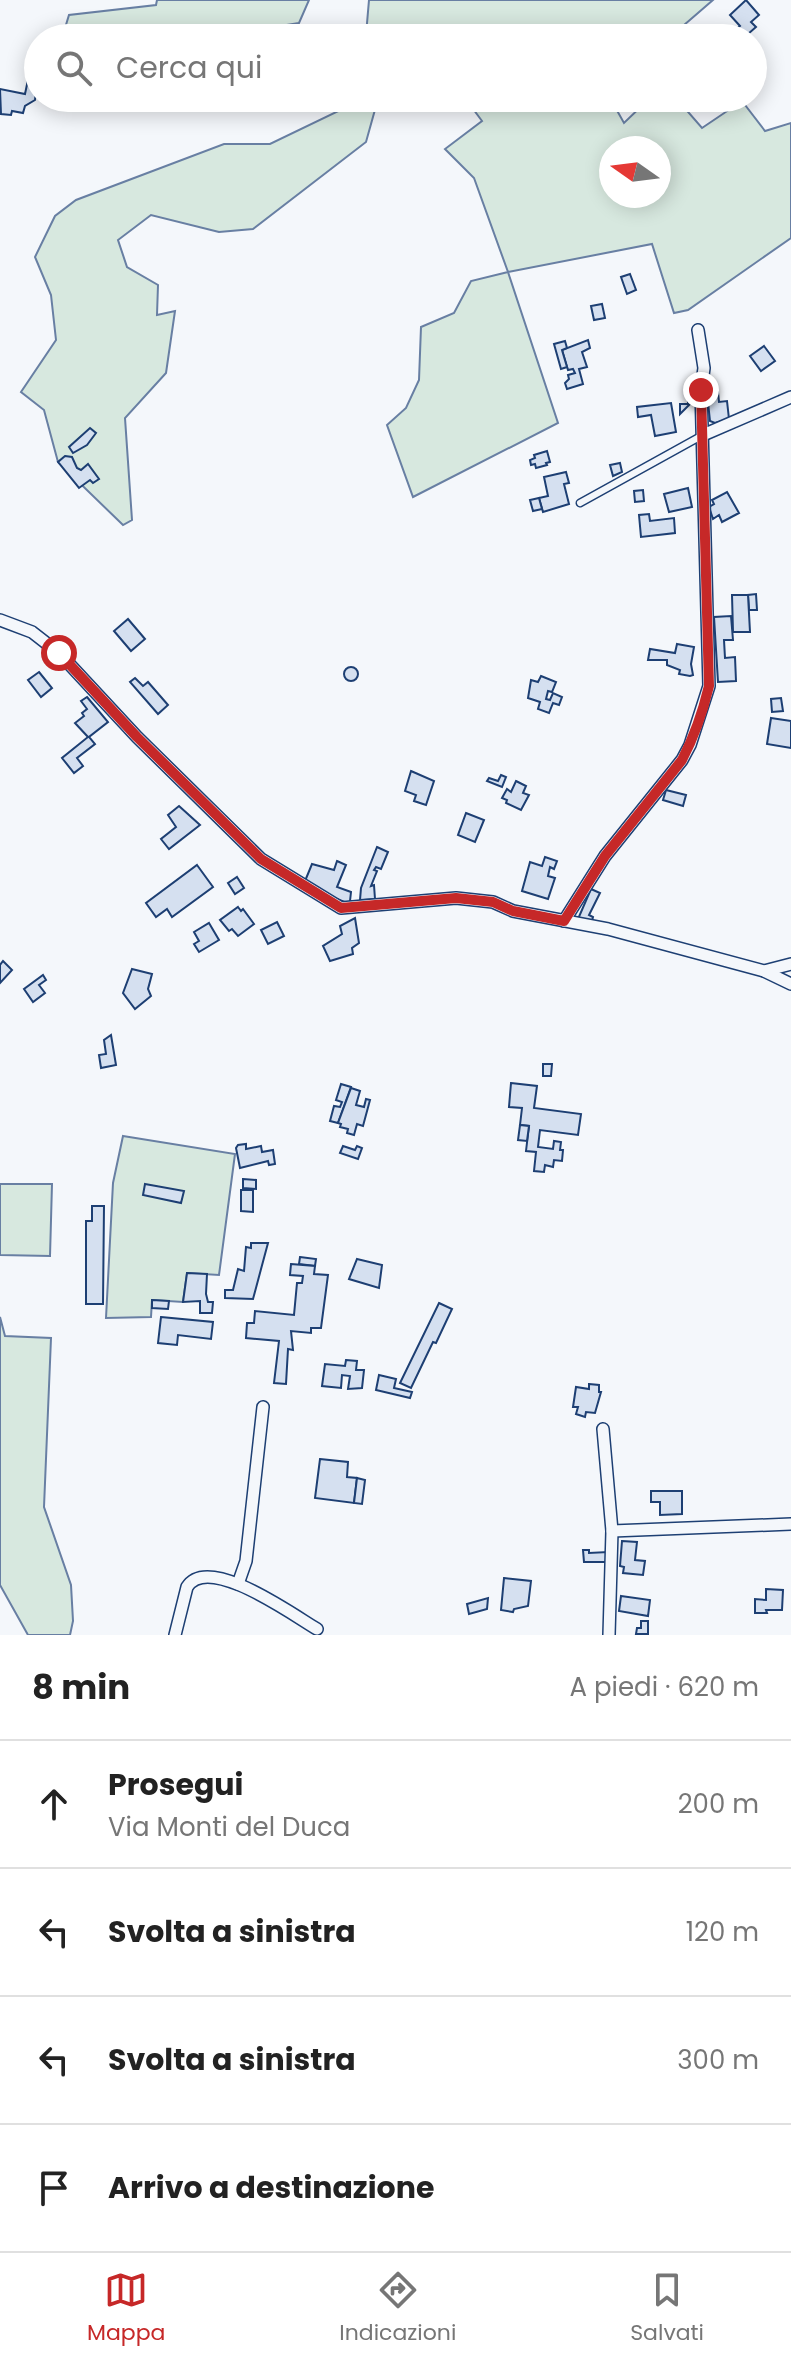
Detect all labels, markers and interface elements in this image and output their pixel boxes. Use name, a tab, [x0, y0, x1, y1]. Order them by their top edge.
search box	[24, 24, 767, 112]
icon: search	[52, 46, 96, 90]
text: Cerca qui	[116, 46, 262, 89]
north arrow	[599, 136, 671, 208]
route end	[683, 372, 719, 408]
route start	[41, 635, 77, 671]
text: 8 min	[32, 1663, 130, 1711]
text: A piedi · 620 m	[570, 1669, 759, 1705]
text: Prosegui	[108, 1763, 243, 1806]
icon: ahead	[32, 1782, 76, 1826]
text: 200 m	[678, 1786, 759, 1822]
text: Via Monti del Duca	[108, 1809, 350, 1845]
icon: left	[32, 1910, 76, 1954]
text: Svolta a sinistra	[108, 1910, 356, 1953]
text: 120 m	[686, 1914, 759, 1950]
icon: left	[32, 2038, 76, 2082]
text: Svolta a sinistra	[108, 2038, 356, 2081]
text: 300 m	[677, 2042, 759, 2078]
icon: arrive	[32, 2166, 76, 2210]
text: Arrivo a destinazione	[108, 2166, 434, 2209]
tab: Mappa	[87, 2268, 165, 2349]
tab: Indicazioni	[339, 2268, 456, 2349]
tab: Salvati	[630, 2268, 704, 2349]

